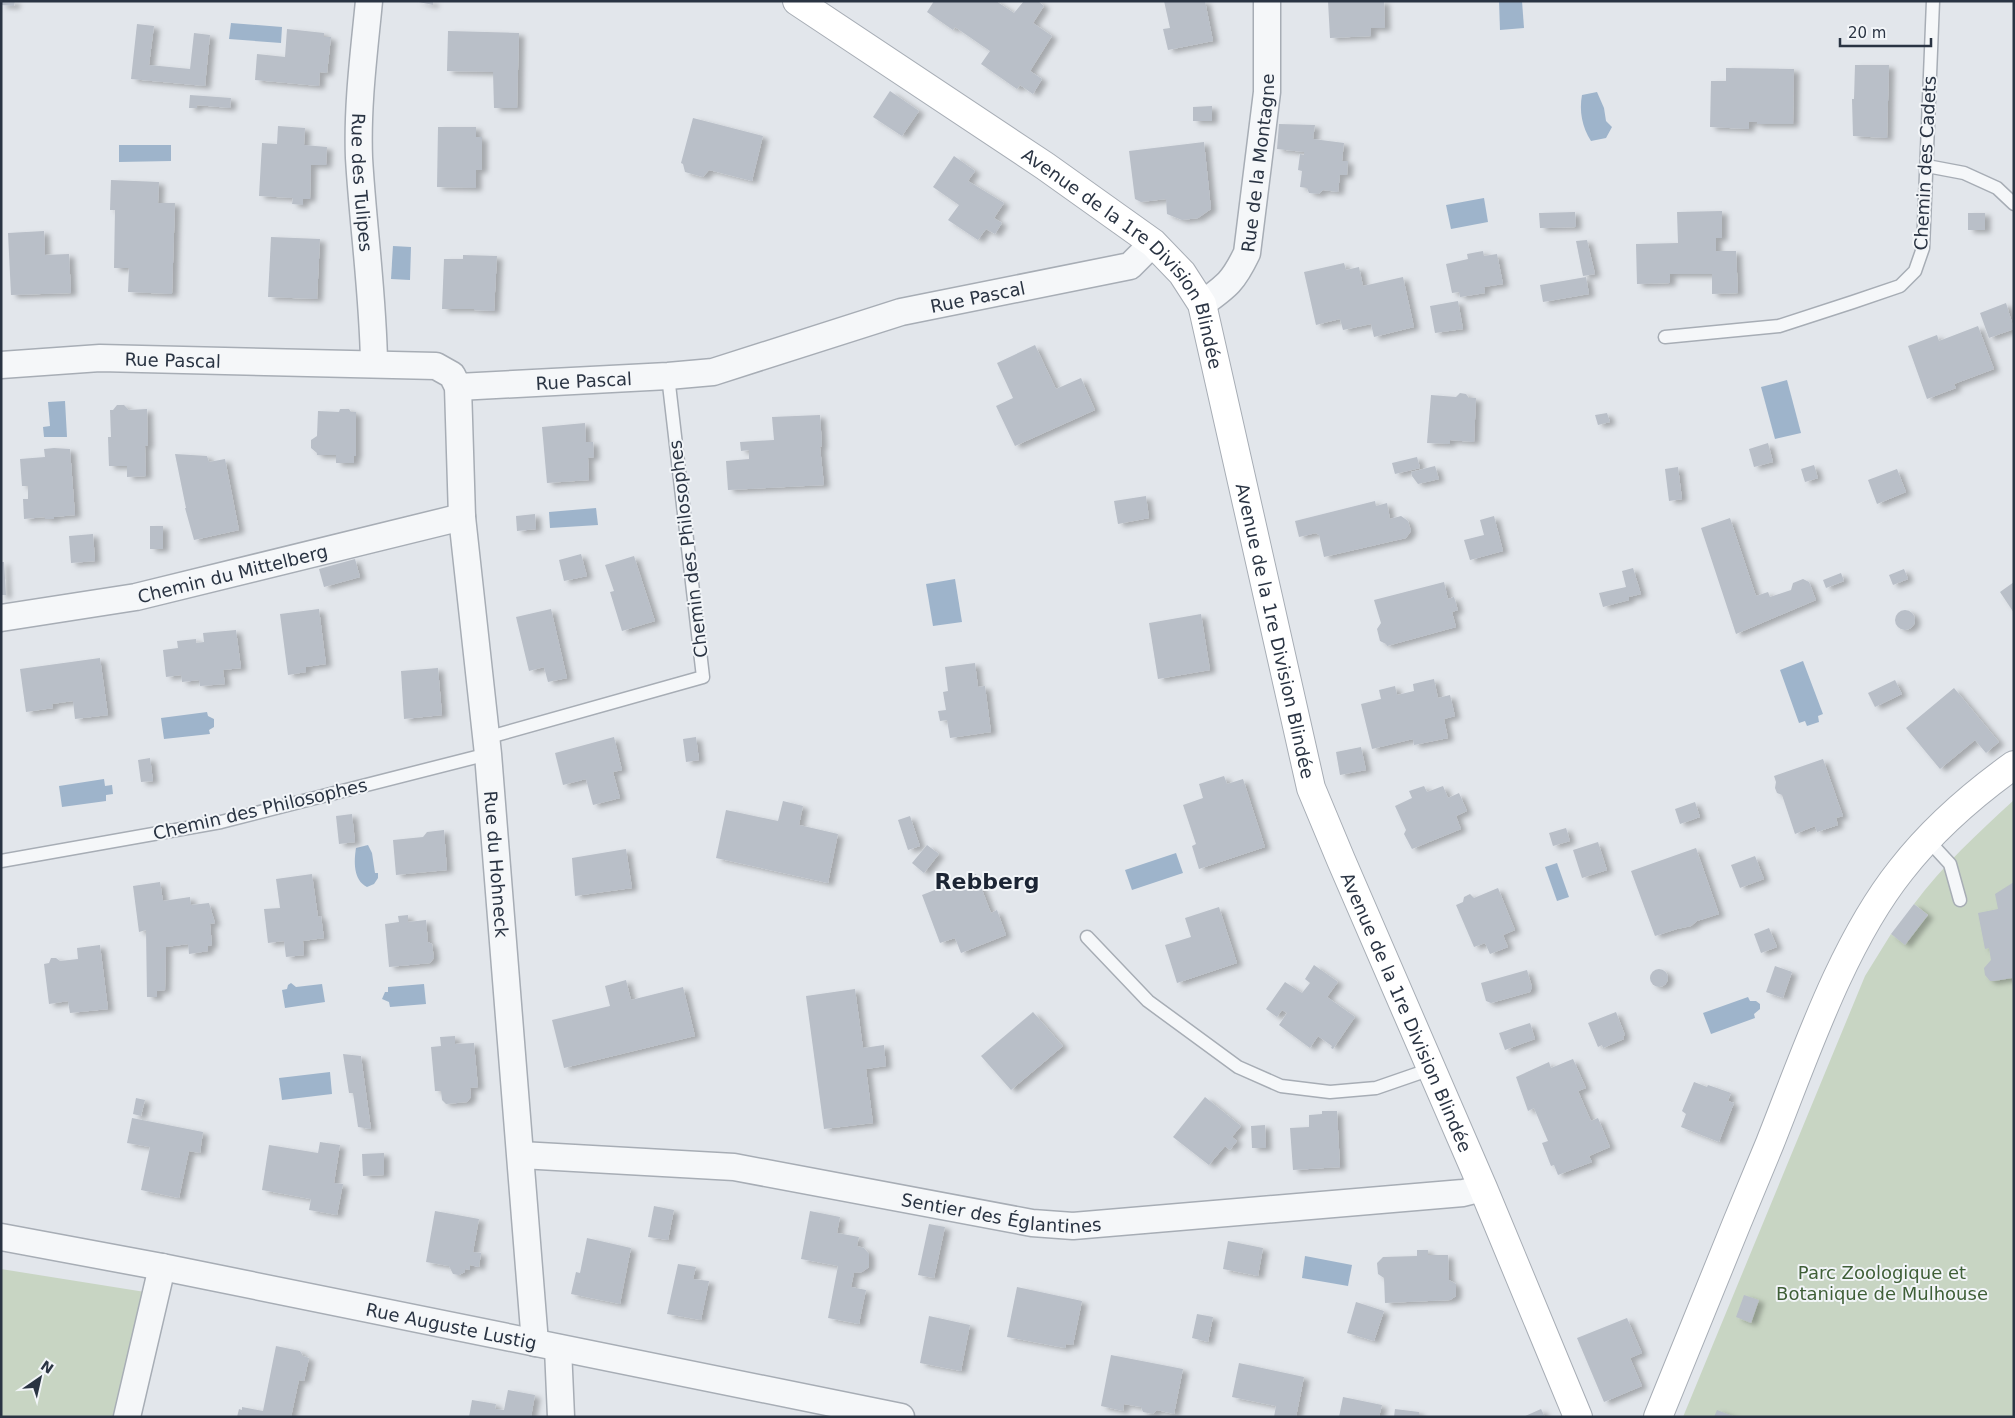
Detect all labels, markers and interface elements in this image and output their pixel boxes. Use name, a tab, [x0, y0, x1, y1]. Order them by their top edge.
scale bar	[1840, 15, 1931, 47]
text: 20 m	[1848, 24, 1886, 42]
street label: Rue de la Montagne	[1237, 73, 1278, 253]
street label: Chemin des Cadets	[1910, 75, 1940, 251]
street label: Rue des Tulipes	[348, 113, 377, 253]
street label: Avenue de la 1re Division Blindée	[1018, 143, 1227, 371]
street label: Rue Pascal	[928, 277, 1027, 316]
street label: Rue Pascal	[124, 348, 221, 371]
street label: Rue Pascal	[535, 367, 632, 393]
street label: Chemin des Philosophes	[664, 439, 712, 659]
street label: Avenue de la 1re Division Blindée	[1232, 481, 1319, 781]
street label: Chemin du Mittelberg	[135, 540, 330, 607]
street label: Chemin des Philosophes	[151, 774, 369, 844]
street label: Rue du Hohneck	[480, 790, 513, 939]
district label: Rebberg	[935, 869, 1039, 894]
street label: Avenue de la 1re Division Blindée	[1337, 869, 1477, 1155]
street label: Sentier des Églantines	[900, 1188, 1102, 1237]
park label: Parc Zoologique et Botanique de Mulhouse	[1776, 1262, 1988, 1304]
street label: Rue Auguste Lustig	[364, 1298, 539, 1353]
north arrow	[15, 1353, 65, 1403]
text: N	[38, 1357, 57, 1377]

